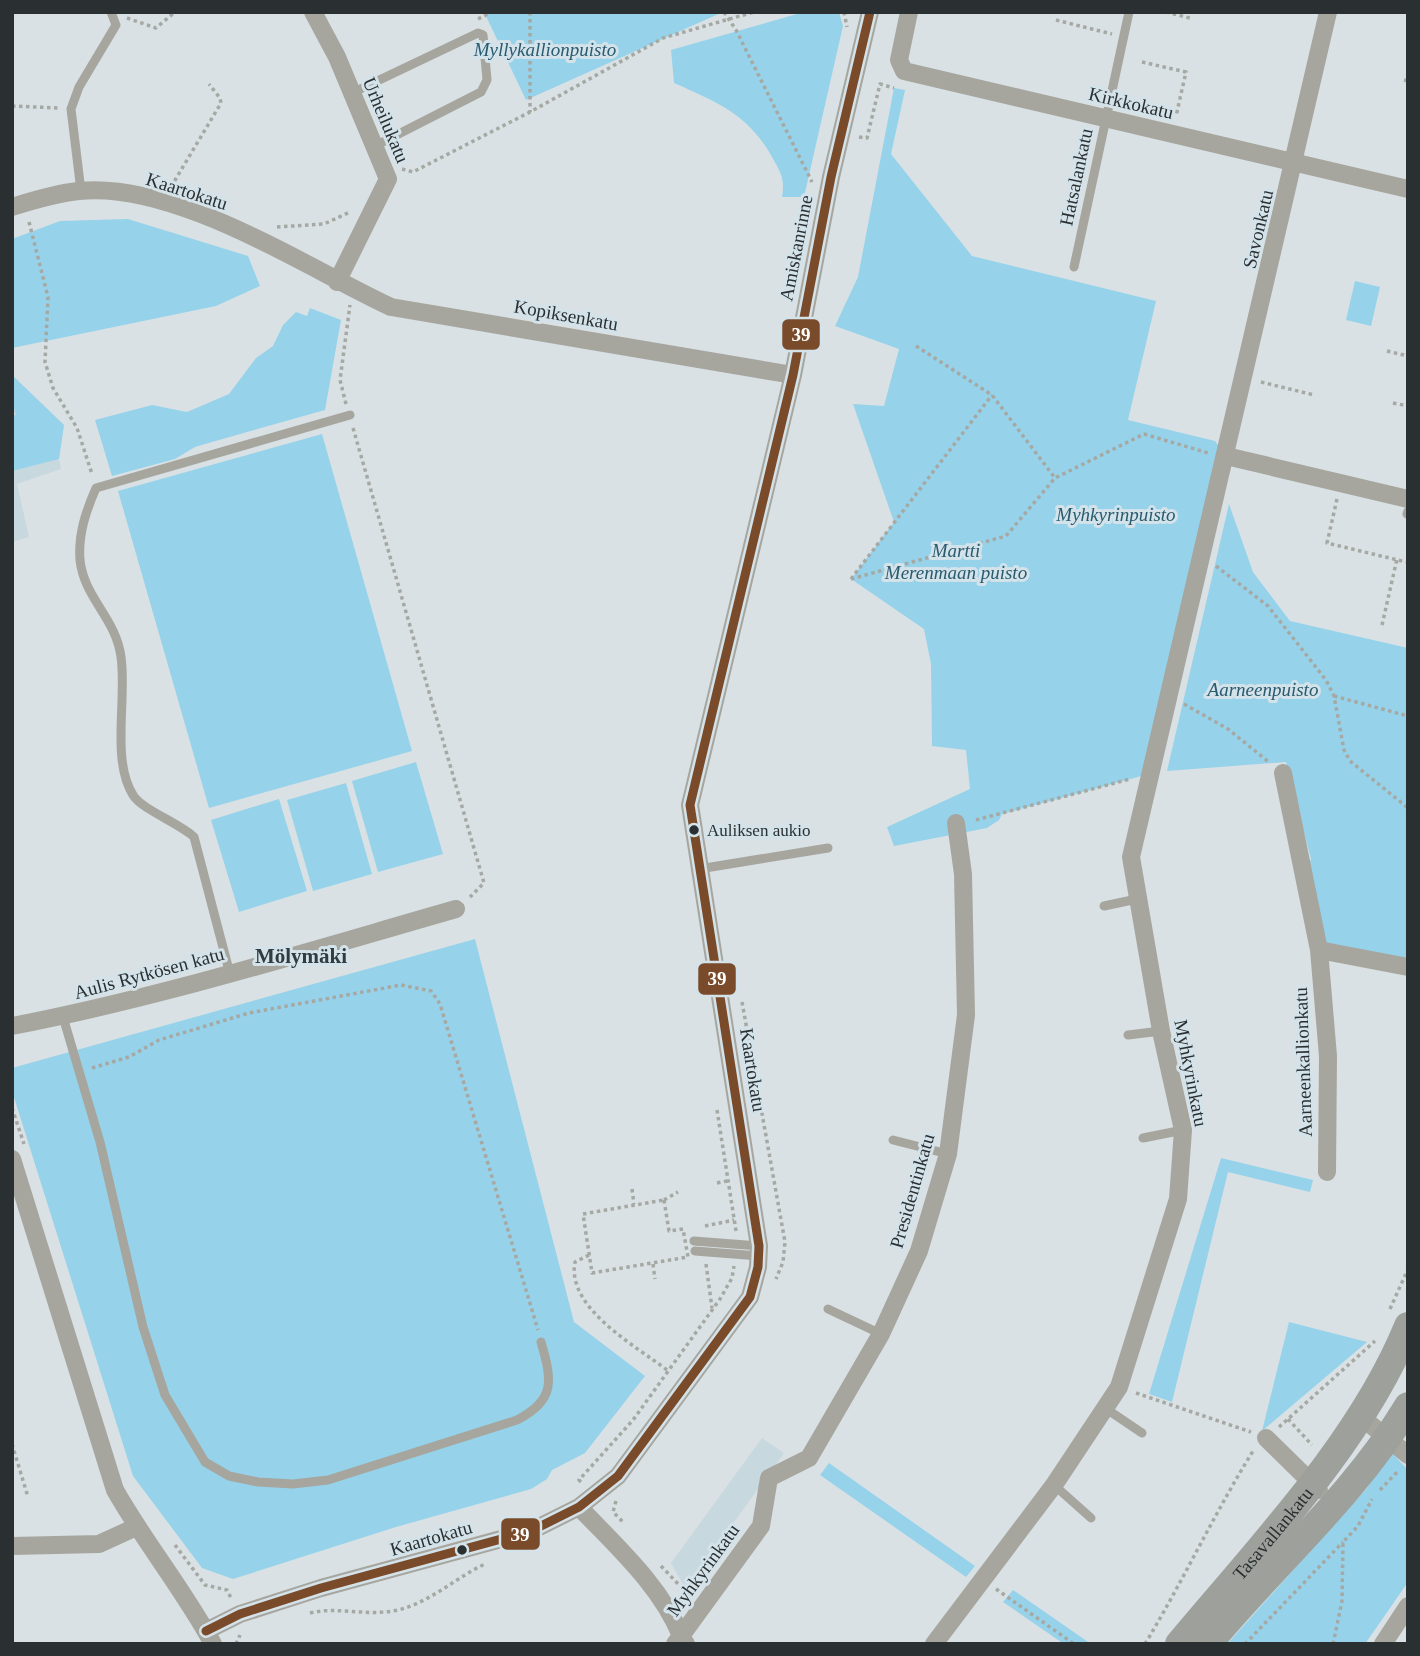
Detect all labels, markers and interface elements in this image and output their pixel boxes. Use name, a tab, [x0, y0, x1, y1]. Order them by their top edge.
park label: Myllykallionpuisto	[473, 39, 616, 60]
street label: Urheilukatu	[359, 74, 414, 166]
street label: Kirkkokatu	[1086, 83, 1176, 123]
street label: Hatsalankatu	[1055, 126, 1097, 228]
street label: Kaartokatu	[144, 168, 231, 214]
street label: Savonkatu	[1239, 187, 1277, 270]
street label: Amiskanrinne	[775, 193, 817, 303]
street label: Kopiksenkatu	[512, 295, 620, 335]
line badge: 39	[781, 318, 821, 351]
text: 39	[792, 324, 811, 345]
park label: Myhkyrinpuisto	[1055, 504, 1176, 525]
park label: Martti Merenmaan puisto	[884, 540, 1027, 583]
park label: Aarneenpuisto	[1206, 679, 1318, 700]
place label: Auliksen aukio	[707, 821, 810, 840]
marker: Auliksen aukio	[687, 823, 701, 837]
street label: Aulis Rytkösen katu	[72, 943, 227, 1003]
district label: Mölymäki	[255, 944, 347, 968]
line badge: 39	[697, 962, 737, 996]
text: 39	[708, 968, 727, 989]
street label: Aarneenkallionkatu	[1290, 986, 1316, 1137]
street label: Myhkyrinkatu	[1170, 1018, 1212, 1129]
street label: Kaartokatu	[736, 1027, 770, 1114]
street label: Presidentinkatu	[886, 1131, 939, 1251]
street label: Tasavallankatu	[1228, 1482, 1317, 1584]
street label: Kaartokatu	[388, 1516, 475, 1560]
line badge: 39	[500, 1517, 541, 1551]
street label: Myhkyrinkatu	[663, 1519, 744, 1620]
text: 39	[511, 1524, 530, 1545]
unlabelled marker	[455, 1543, 469, 1557]

